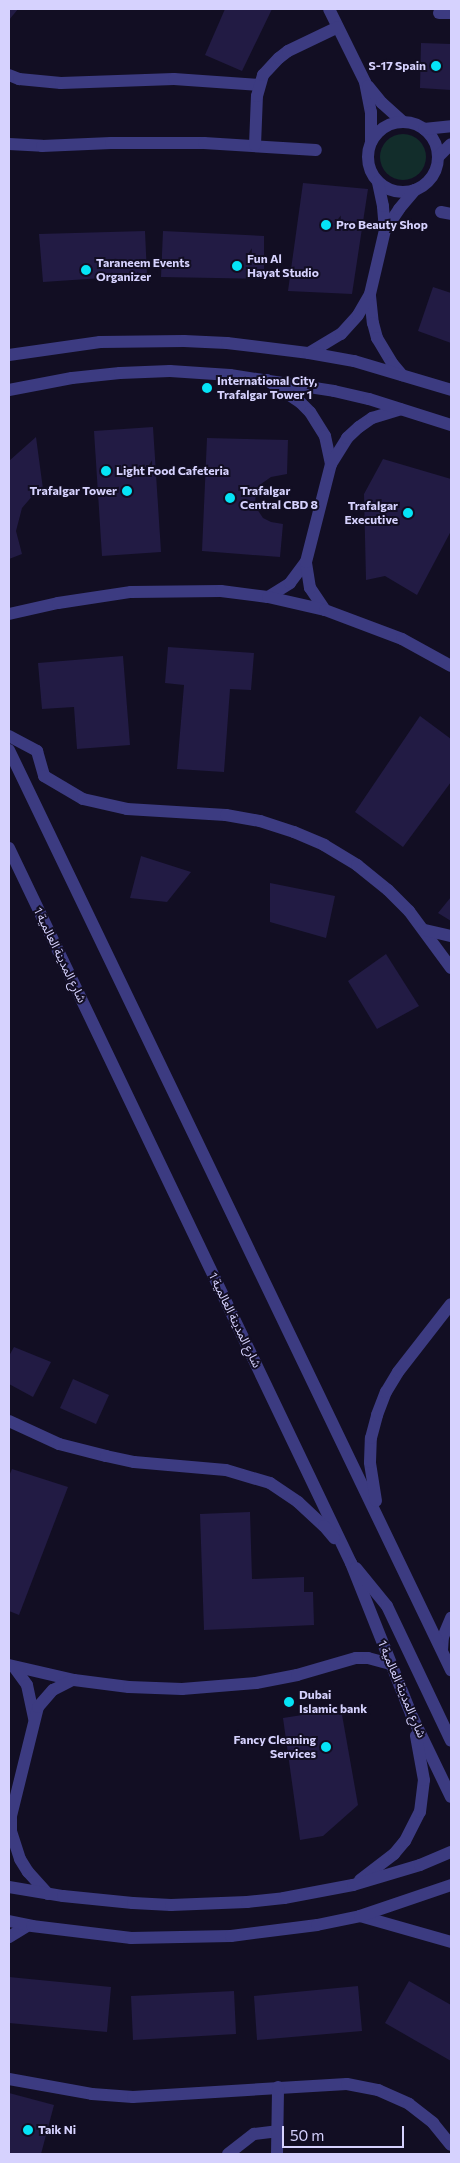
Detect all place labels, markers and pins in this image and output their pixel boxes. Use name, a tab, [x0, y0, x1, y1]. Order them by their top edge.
place label: S-17 Spain	[368, 59, 426, 73]
marker: S-17 Spain	[430, 60, 442, 72]
place label: Pro Beauty Shop	[336, 218, 428, 232]
marker: Pro Beauty Shop	[320, 219, 332, 231]
place label: Fun Al Hayat Studio	[247, 252, 319, 280]
place label: Taraneem Events Organizer	[96, 256, 190, 284]
marker: Fun Al Hayat Studio	[231, 260, 243, 272]
marker: Taraneem Events Organizer	[80, 264, 92, 276]
place label: International City, Trafalgar Tower 1	[217, 374, 317, 402]
marker: International City, Trafalgar Tower 1	[201, 382, 213, 394]
place label: Light Food Cafeteria	[116, 464, 229, 478]
marker: Light Food Cafeteria	[100, 465, 112, 477]
place label: Trafalgar Tower	[30, 484, 117, 498]
place label: Trafalgar Central CBD 8	[240, 484, 318, 512]
marker: Trafalgar Tower	[121, 485, 133, 497]
marker: Trafalgar Central CBD 8	[224, 492, 236, 504]
place label: Trafalgar Executive	[344, 499, 398, 527]
marker: Trafalgar Executive	[402, 507, 414, 519]
place label: Dubai Islamic bank	[299, 1688, 367, 1716]
marker: Dubai Islamic bank	[283, 1696, 295, 1708]
place label: Fancy Cleaning Services	[233, 1733, 316, 1761]
marker: Fancy Cleaning Services	[320, 1741, 332, 1753]
place label: Taik Ni	[38, 2123, 76, 2137]
marker: Taik Ni	[22, 2124, 34, 2136]

